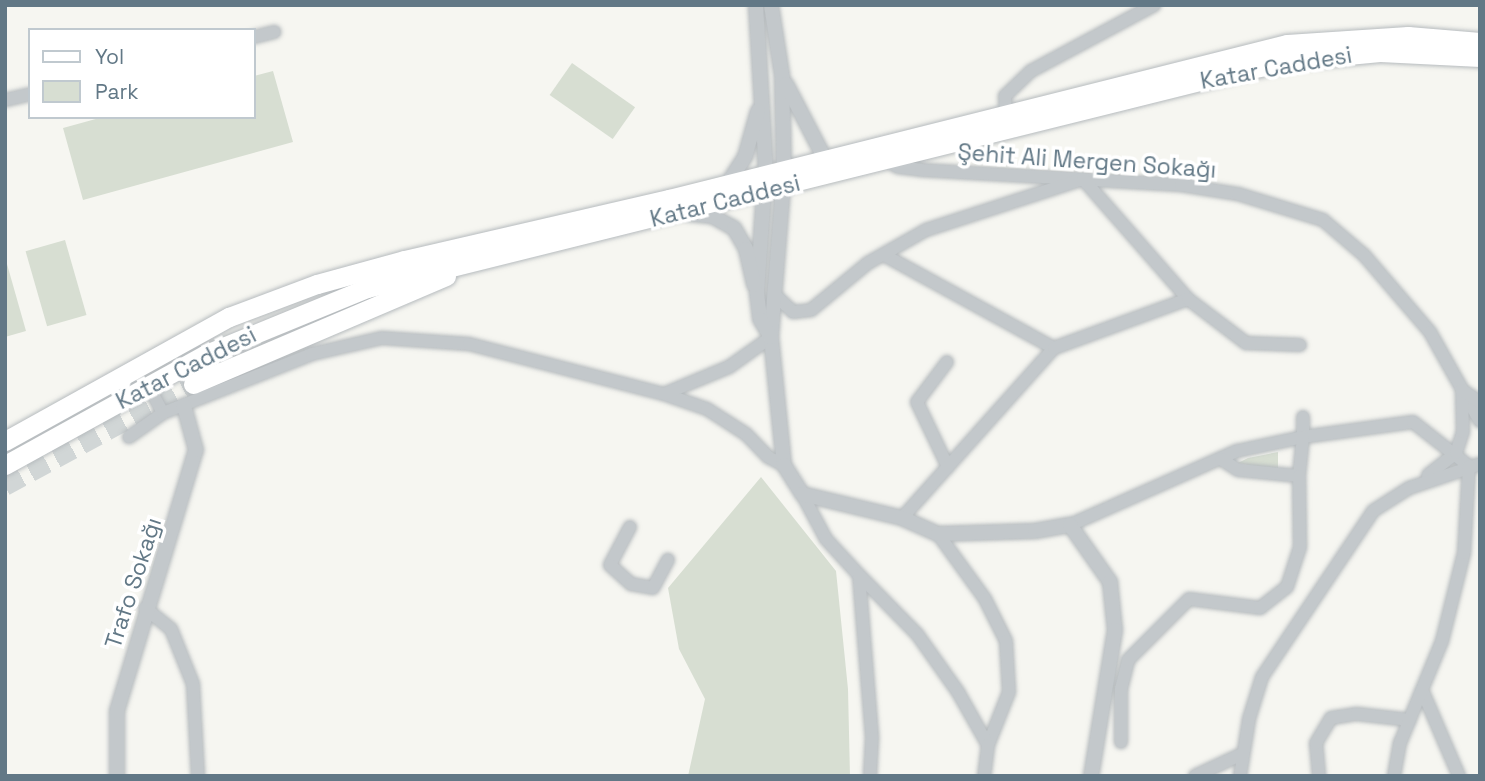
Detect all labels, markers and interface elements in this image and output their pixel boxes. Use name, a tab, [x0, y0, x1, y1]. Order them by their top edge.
legend	[28, 28, 256, 119]
street label: Katar Caddesi	[1198, 41, 1354, 95]
text: Yol	[95, 43, 124, 70]
text: Park	[95, 78, 139, 105]
street label: Şehit Ali Mergen Sokağı	[957, 138, 1217, 184]
street label: Katar Caddesi	[647, 169, 803, 233]
street label: Katar Caddesi	[111, 321, 261, 415]
street label: Trafo Sokağı	[99, 514, 167, 652]

